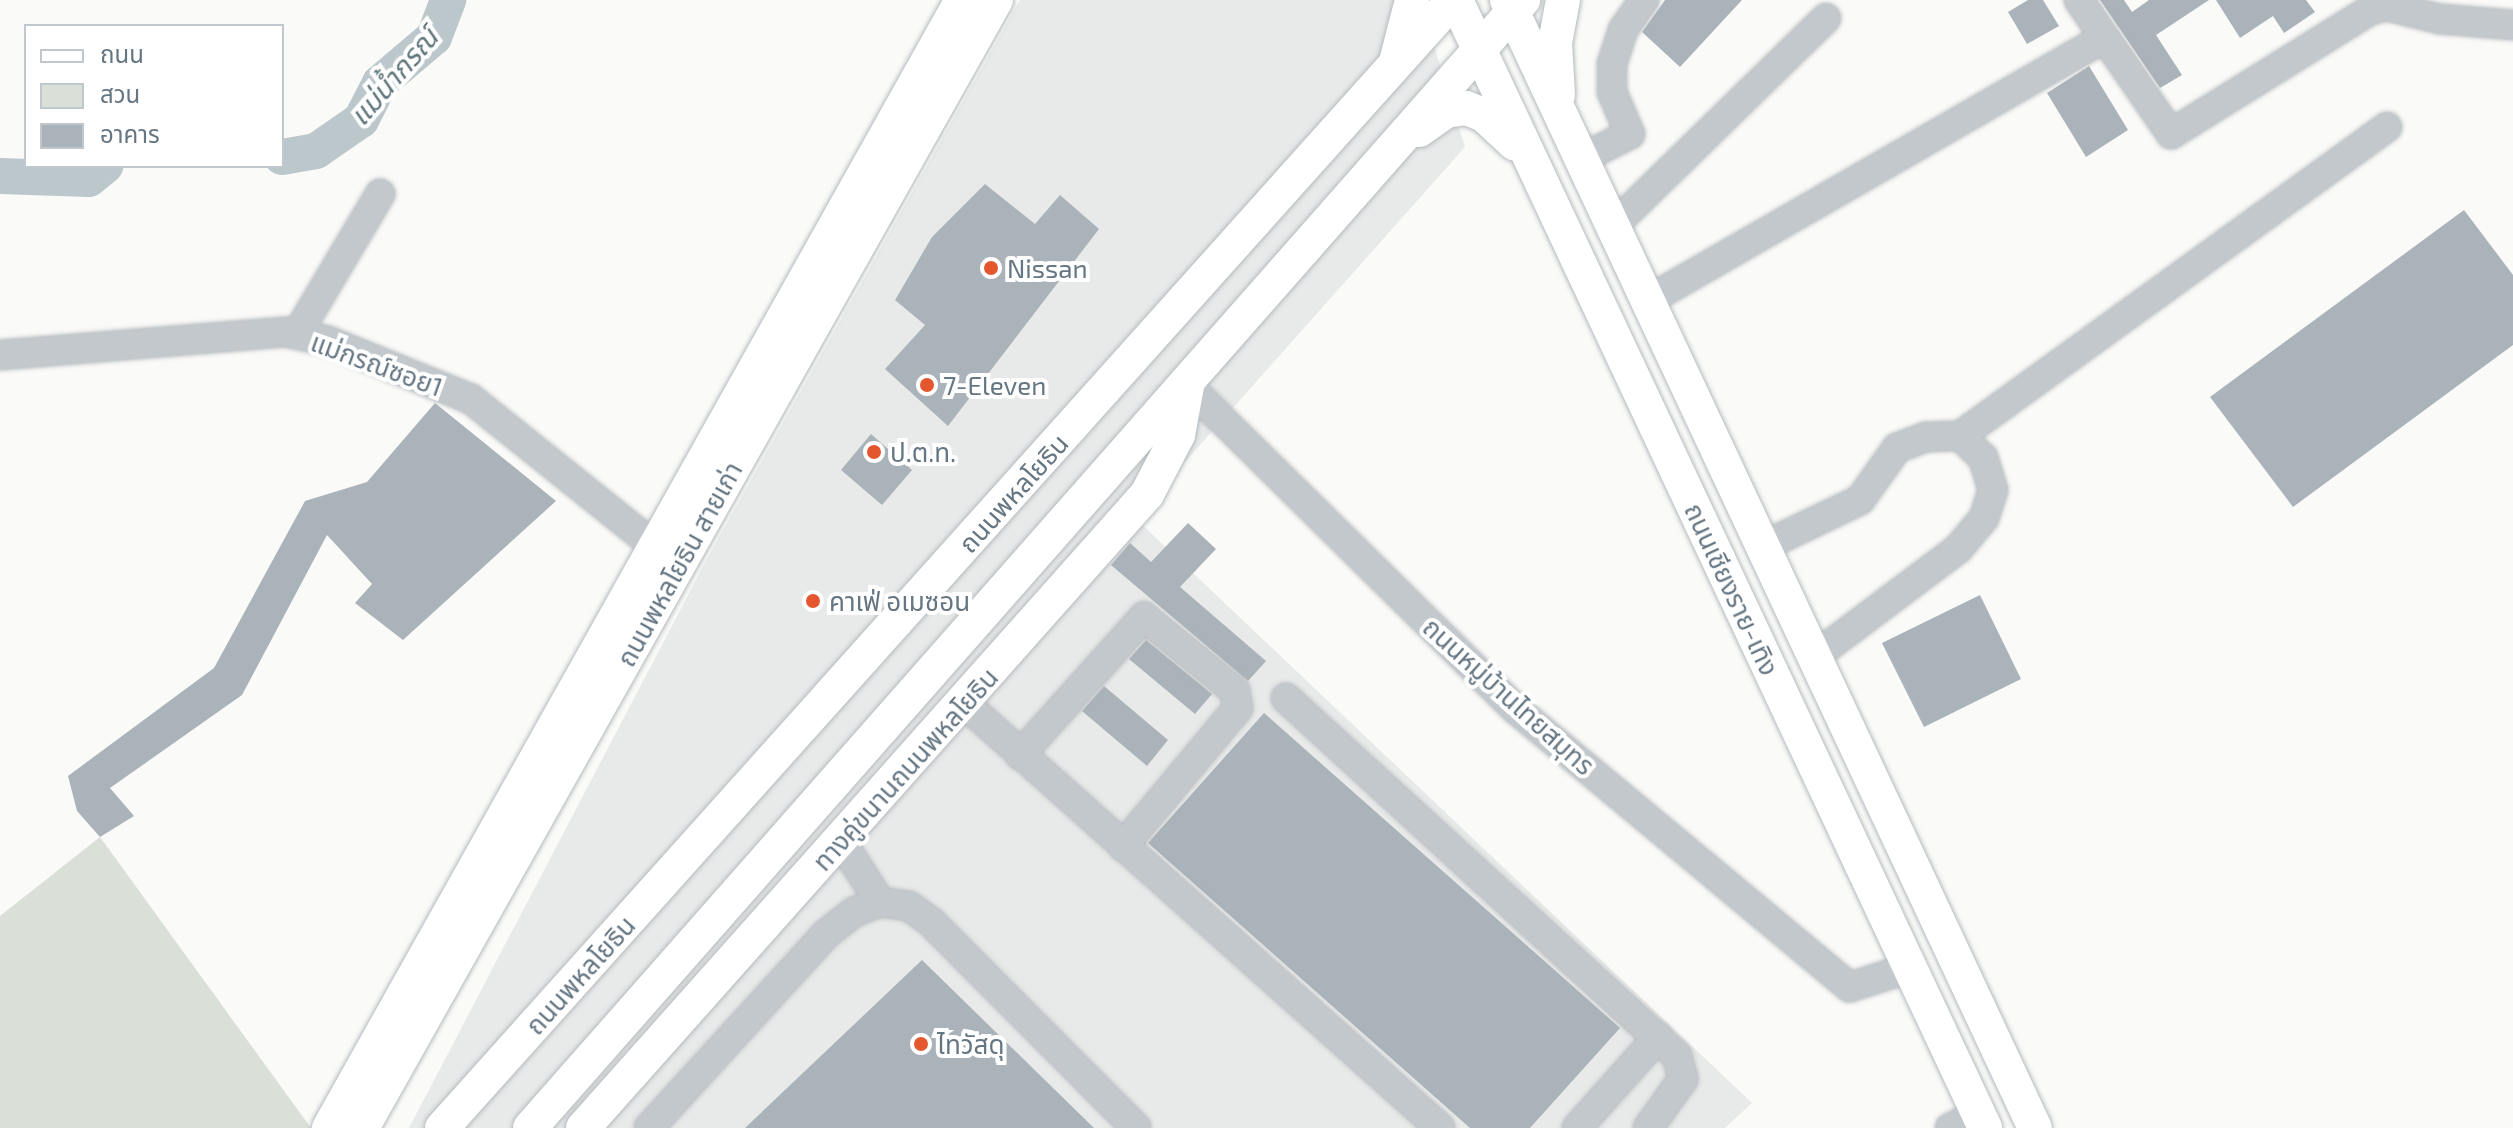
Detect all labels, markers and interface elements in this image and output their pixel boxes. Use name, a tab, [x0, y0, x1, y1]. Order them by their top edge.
water label: แม่น้ำกรณ์	[342, 21, 444, 131]
legend	[24, 24, 284, 168]
text: ถนน	[100, 39, 144, 68]
text: สวน	[100, 79, 140, 108]
text: อาคาร	[100, 119, 160, 148]
place label: Nissan	[1007, 252, 1088, 284]
marker: Nissan	[982, 259, 1000, 277]
street label: แม่กรณ์ซอย1	[307, 326, 447, 402]
place label: 7-Eleven	[943, 369, 1046, 401]
marker: 7-Eleven	[918, 376, 936, 394]
street label: ถนนพหลโยธิน	[952, 427, 1074, 559]
place label: ป.ต.ท.	[890, 436, 956, 468]
marker: ป.ต.ท.	[865, 443, 883, 461]
street label: ถนนพหลโยธิน สายเก่า	[610, 456, 748, 672]
street label: ถนนเชียงราย-เทิง	[1678, 498, 1786, 680]
place label: คาเฟ่ อเมซอน	[829, 585, 970, 617]
marker: คาเฟ่ อเมซอน	[804, 592, 822, 610]
street label: ถนนหมู่บ้านไทยสมุทร	[1417, 611, 1601, 781]
street label: ทางคู่ขนานถนนพหลโยธิน	[806, 661, 1004, 877]
street label: ถนนพหลโยธิน	[519, 909, 641, 1041]
place label: ไทวัสดุ	[937, 1028, 1004, 1060]
marker: ไทวัสดุ	[912, 1035, 930, 1053]

